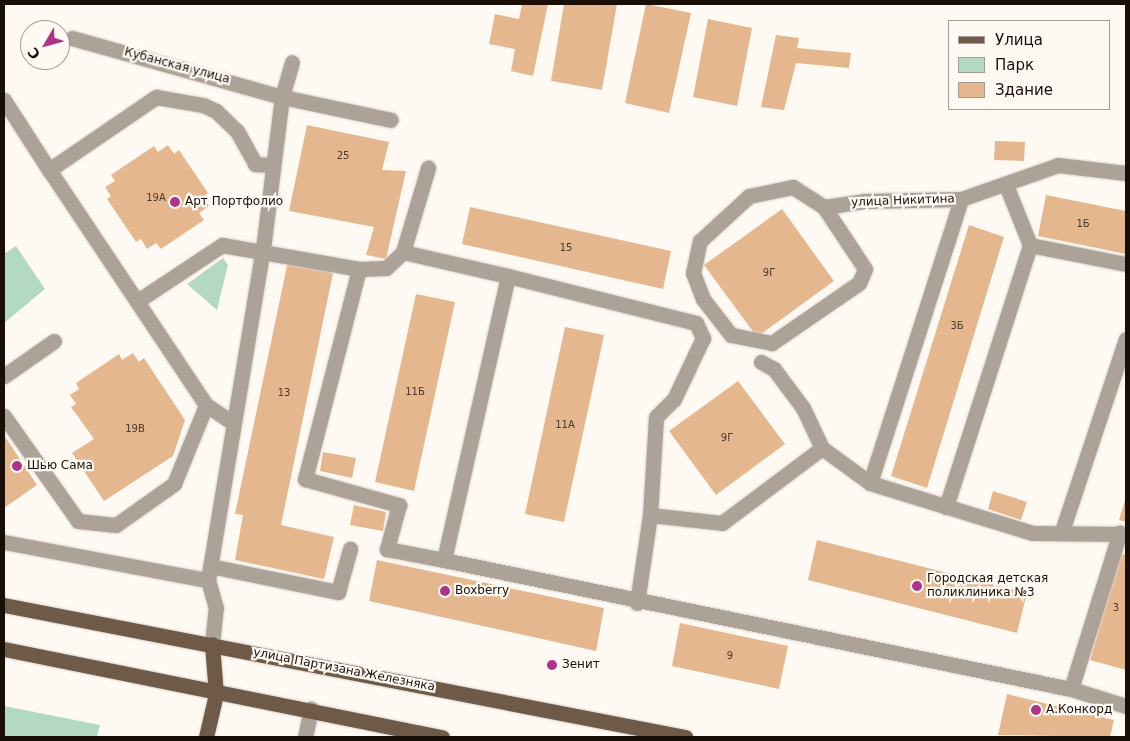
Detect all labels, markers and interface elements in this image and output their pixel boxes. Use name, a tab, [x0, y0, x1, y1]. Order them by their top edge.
north arrow	[20, 20, 70, 70]
legend	[948, 20, 1110, 110]
text: Улица	[995, 31, 1043, 49]
text: С	[24, 45, 43, 62]
street label: Кубанская улица	[123, 45, 231, 87]
text: Парк	[995, 56, 1034, 74]
text: Здание	[995, 81, 1053, 99]
house number: 25	[337, 150, 349, 162]
house number: 19А	[146, 192, 166, 204]
street label: улица Никитина	[851, 192, 955, 210]
place label: Арт Портфолио	[185, 195, 283, 209]
marker: Арт Портфолио	[169, 196, 181, 208]
house number: 1Б	[1076, 218, 1090, 230]
house number: 15	[560, 242, 572, 254]
house number: 9Г	[763, 267, 775, 279]
house number: 3Б	[950, 320, 964, 332]
house number: 11Б	[405, 386, 425, 398]
house number: 13	[278, 387, 290, 399]
house number: 11А	[555, 419, 575, 431]
house number: 19В	[125, 423, 145, 435]
house number: 9Г	[721, 432, 733, 444]
place label: Шью Сама	[27, 459, 93, 473]
marker: Шью Сама	[11, 460, 23, 472]
place label: Городская детская поликлиника №3	[927, 572, 1048, 600]
marker: Городская детская поликлиника №3	[911, 580, 923, 592]
place label: Boxberry	[455, 584, 509, 598]
marker: Boxberry	[439, 585, 451, 597]
house number: 3	[1113, 602, 1119, 614]
street label: улица Партизана Железняка	[252, 645, 436, 695]
house number: 9	[727, 650, 733, 662]
place label: Зенит	[562, 658, 600, 672]
marker: Зенит	[546, 659, 558, 671]
place label: А.Конкорд	[1046, 703, 1112, 717]
marker: А.Конкорд	[1030, 704, 1042, 716]

